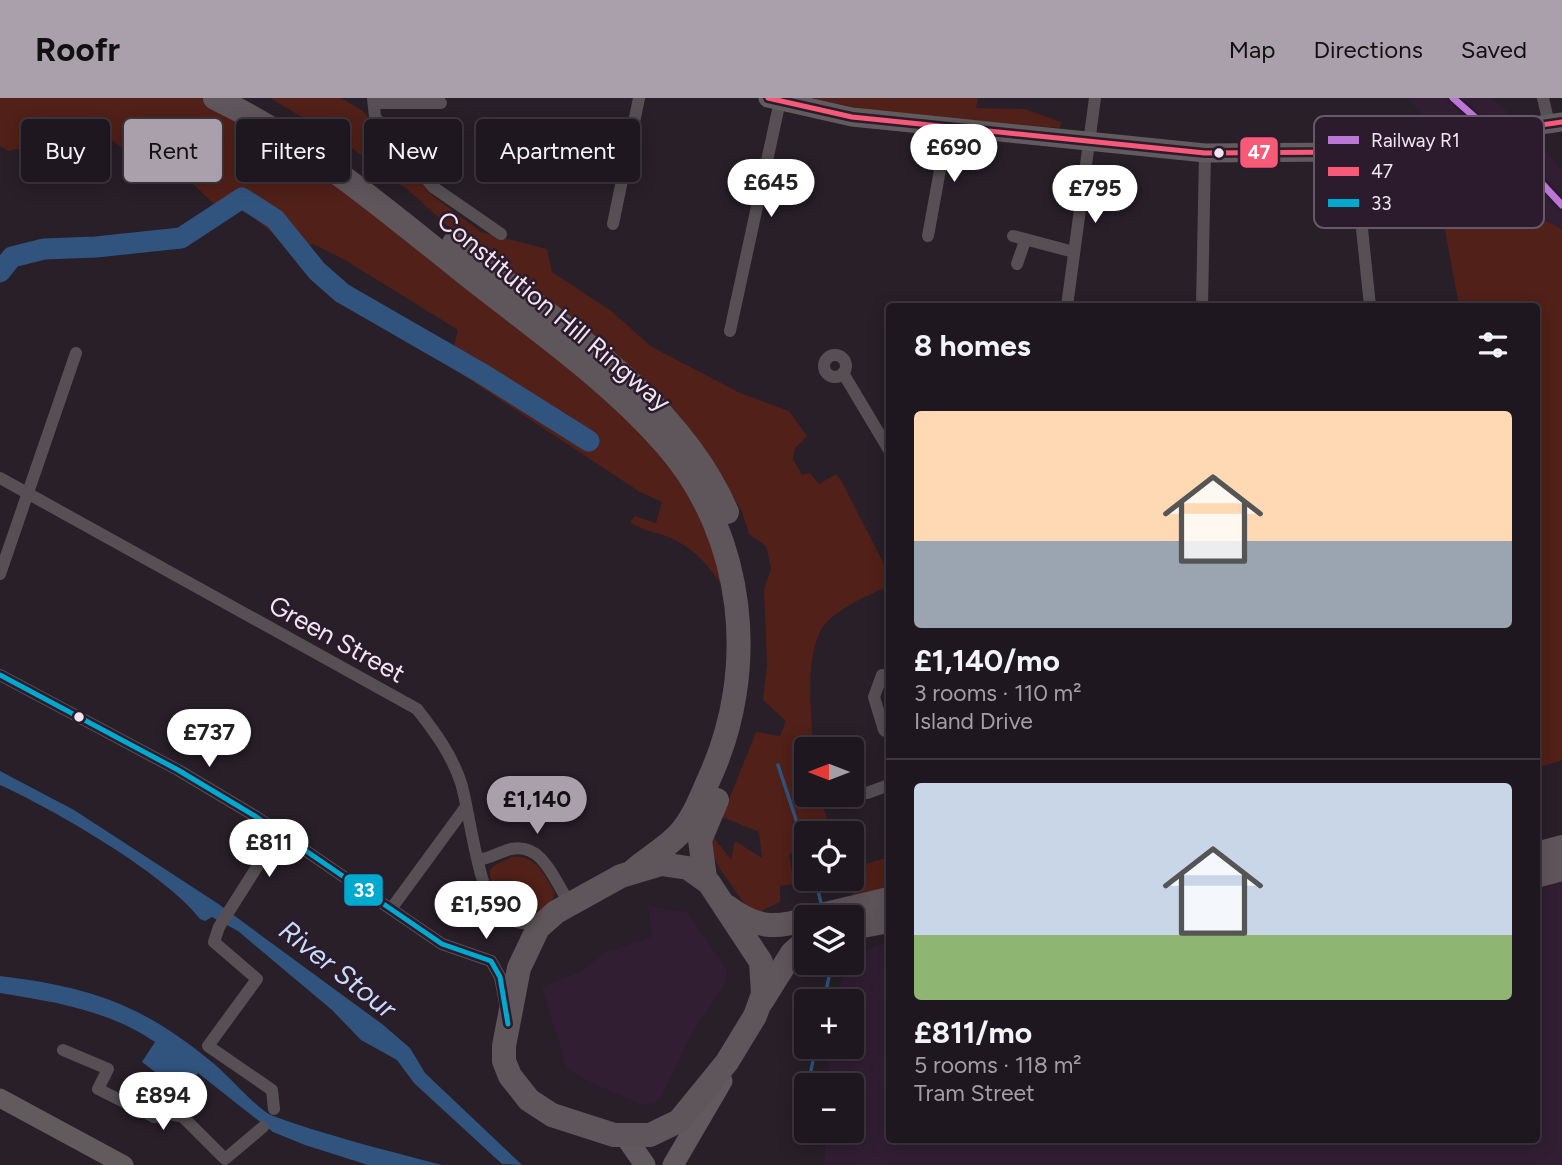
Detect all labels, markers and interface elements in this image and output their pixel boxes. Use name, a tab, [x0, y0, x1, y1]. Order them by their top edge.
text: Roofr	[35, 30, 120, 69]
text: Map	[1229, 35, 1275, 64]
text: Directions	[1313, 35, 1423, 64]
text: Saved	[1461, 35, 1527, 64]
legend	[1314, 116, 1544, 228]
chip: Buy	[21, 119, 110, 182]
chip: Rent	[124, 119, 222, 182]
chip: Filters	[236, 119, 350, 182]
chip: New	[364, 119, 462, 182]
chip: Apartment	[476, 119, 640, 182]
pin: £690	[913, 125, 995, 184]
text: Railway R1	[1371, 129, 1460, 152]
text: £690	[926, 133, 982, 161]
line badge: 47	[1239, 136, 1279, 169]
text: 47	[1248, 141, 1270, 164]
unlabelled marker	[1212, 146, 1226, 160]
pin: £645	[730, 159, 812, 219]
text: 47	[1371, 160, 1393, 183]
pin: £795	[1054, 166, 1136, 225]
text: £645	[744, 168, 798, 196]
text: £795	[1068, 174, 1122, 202]
text: 33	[1371, 192, 1392, 215]
street label: Constitution Hill Ringway	[431, 204, 677, 418]
icon: filters	[1474, 326, 1512, 364]
text: 8 homes	[914, 327, 1031, 364]
icon: home	[1150, 456, 1276, 582]
street label: Green Street	[263, 588, 411, 690]
text: £1,140/mo	[914, 642, 1060, 679]
text: 3 rooms · 110 m²	[914, 679, 1081, 707]
text: Island Drive	[914, 707, 1033, 735]
unlabelled marker	[72, 710, 86, 724]
pin: £737	[168, 710, 250, 769]
text: £737	[183, 718, 235, 746]
north arrow	[794, 737, 864, 807]
map controls	[794, 737, 864, 1143]
pin: £1,140	[480, 776, 594, 836]
text: £1,140	[503, 785, 571, 813]
pin: £811	[228, 820, 310, 879]
button: locate	[794, 821, 864, 891]
text: £811	[245, 828, 293, 856]
icon: home	[1150, 828, 1276, 954]
line badge: 33	[343, 873, 384, 907]
text: 33	[353, 879, 375, 902]
pin: £1,590	[429, 882, 543, 941]
text: £1,590	[451, 890, 521, 918]
button: layers	[794, 905, 864, 975]
water label: River Stour	[273, 913, 405, 1026]
button: +	[794, 989, 864, 1059]
text: £811/mo	[914, 1014, 1032, 1051]
text: 5 rooms · 118 m²	[914, 1051, 1082, 1079]
pin: £894	[122, 1072, 204, 1132]
button: −	[794, 1073, 864, 1143]
text: Tram Street	[914, 1079, 1035, 1107]
text: £894	[135, 1081, 191, 1109]

